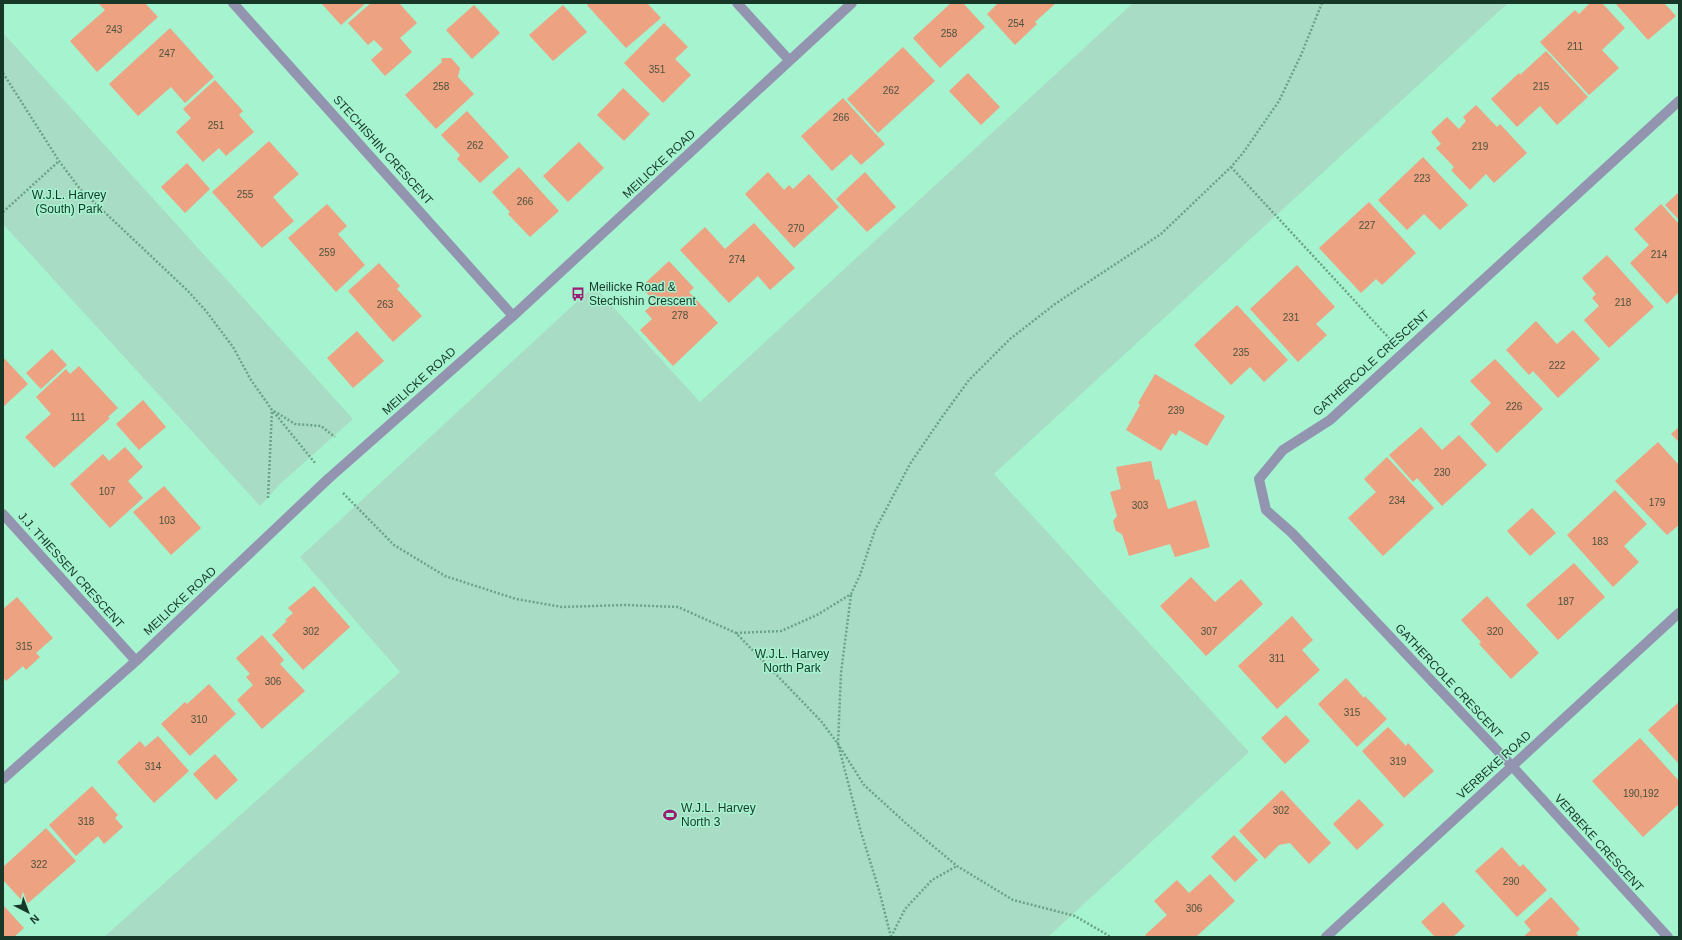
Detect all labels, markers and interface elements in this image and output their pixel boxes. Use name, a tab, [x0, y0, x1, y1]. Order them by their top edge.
house number: 254	[1008, 18, 1025, 29]
house number: 243	[106, 24, 123, 35]
house number: 258	[941, 28, 958, 39]
house number: 211	[1567, 41, 1583, 52]
house number: 247	[159, 48, 176, 59]
house number: 351	[649, 64, 666, 75]
house number: 258	[433, 81, 450, 92]
house number: 215	[1533, 81, 1550, 92]
house number: 262	[883, 85, 900, 96]
street label: STECHISHIN CRESCENT	[330, 93, 436, 208]
house number: 266	[833, 112, 850, 123]
house number: 251	[208, 120, 225, 131]
street label: MEILICKE ROAD	[620, 127, 698, 201]
house number: 262	[467, 140, 484, 151]
house number: 219	[1472, 141, 1489, 152]
house number: 223	[1414, 173, 1431, 184]
park label: W.J.L. Harvey (South) Park	[32, 188, 106, 216]
house number: 255	[237, 189, 254, 200]
house number: 266	[517, 196, 534, 207]
house number: 227	[1359, 220, 1376, 231]
house number: 270	[788, 223, 805, 234]
house number: 259	[319, 247, 336, 258]
house number: 214	[1651, 249, 1668, 260]
house number: 274	[729, 254, 746, 265]
place label: Meilicke Road & Stechishin Crescent	[589, 280, 696, 308]
bus stop icon: Meilicke Road & Stechishin Crescent	[570, 286, 586, 302]
house number: 218	[1615, 297, 1632, 308]
house number: 263	[377, 299, 394, 310]
street label: GATHERCOLE CRESCENT	[1310, 307, 1432, 419]
house number: 278	[672, 310, 689, 321]
house number: 231	[1283, 312, 1300, 323]
street label: MEILICKE ROAD	[379, 344, 459, 418]
house number: 235	[1233, 347, 1250, 358]
house number: 222	[1549, 360, 1566, 371]
house number: 226	[1506, 401, 1523, 412]
house number: 239	[1168, 405, 1185, 416]
house number: 111	[70, 412, 86, 423]
house number: 230	[1434, 467, 1451, 478]
house number: 107	[99, 486, 116, 497]
house number: 234	[1389, 495, 1406, 506]
house number: 179	[1649, 497, 1666, 508]
house number: 303	[1132, 500, 1149, 511]
street label: J.J. THIESSEN CRESCENT	[15, 509, 127, 631]
house number: 103	[159, 515, 176, 526]
house number: 183	[1592, 536, 1609, 547]
street label: MEILICKE ROAD	[141, 564, 219, 638]
house number: 187	[1558, 596, 1575, 607]
street label: GATHERCOLE CRESCENT	[1392, 621, 1506, 742]
house number: 302	[303, 626, 320, 637]
house number: 307	[1201, 626, 1218, 637]
house number: 320	[1487, 626, 1504, 637]
house number: 315	[16, 641, 33, 652]
park label: W.J.L. Harvey North Park	[755, 647, 829, 675]
house number: 311	[1269, 653, 1285, 664]
house number: 306	[265, 676, 282, 687]
house number: 315	[1344, 707, 1361, 718]
house number: 310	[191, 714, 208, 725]
street label: VERBEKE ROAD	[1454, 728, 1534, 802]
house number: 319	[1390, 756, 1407, 767]
house number: 314	[145, 761, 162, 772]
house number: 190,192	[1623, 788, 1660, 799]
street label: VERBEKE CRESCENT	[1552, 791, 1647, 895]
place label: W.J.L. Harvey North 3	[681, 801, 756, 829]
house number: 302	[1273, 805, 1290, 816]
sports icon: W.J.L. Harvey North 3	[662, 807, 678, 823]
house number: 318	[78, 816, 95, 827]
house number: 322	[31, 859, 48, 870]
house number: 290	[1503, 876, 1520, 887]
north arrow	[8, 892, 48, 932]
house number: 306	[1186, 903, 1203, 914]
text: N	[28, 912, 42, 927]

